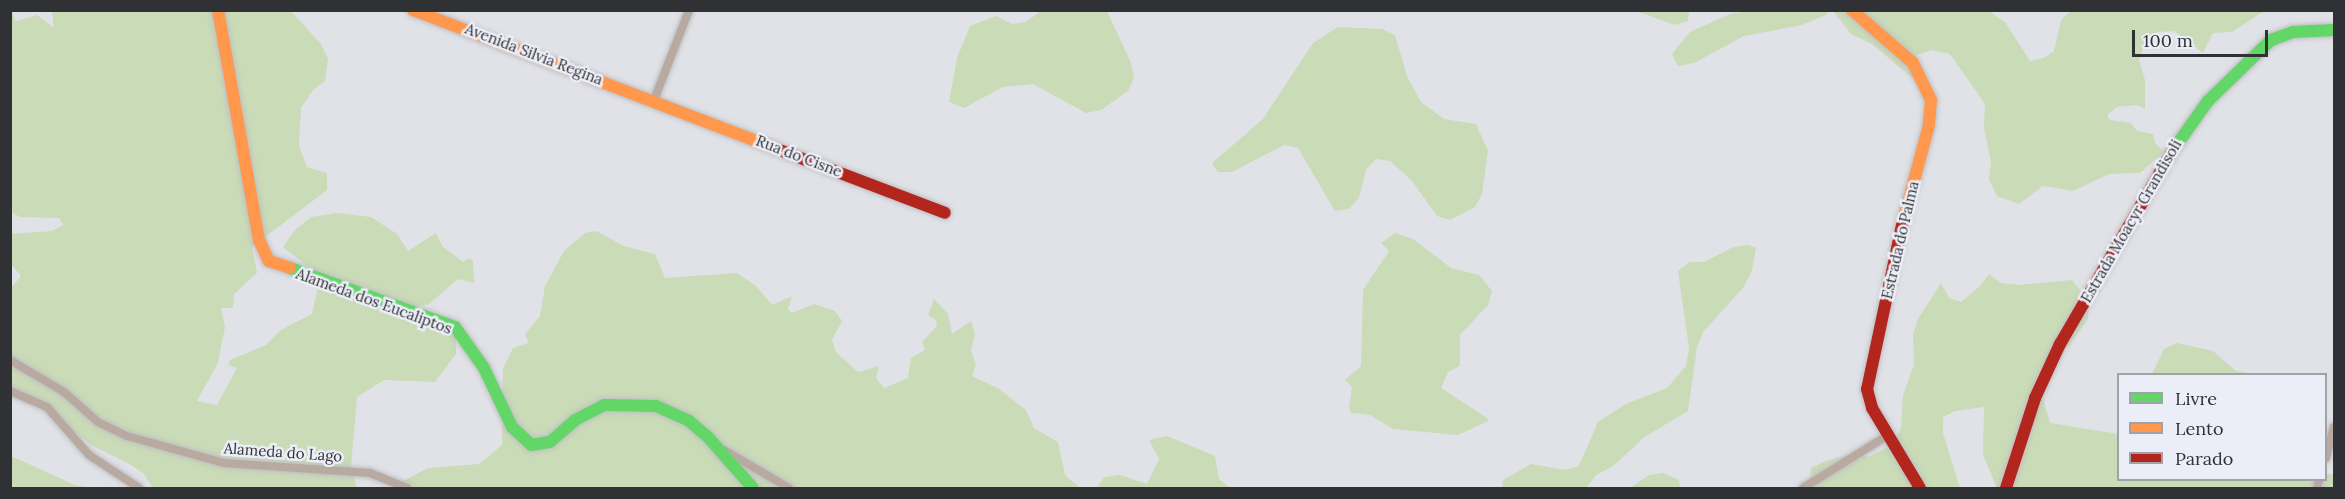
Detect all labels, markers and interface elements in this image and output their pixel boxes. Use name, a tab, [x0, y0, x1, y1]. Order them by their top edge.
scale bar	[2135, 18, 2272, 56]
street label: Avenida Silvia Regina	[463, 19, 605, 89]
text: 100 m	[2143, 29, 2193, 52]
street label: Rua do Cisne	[753, 131, 845, 181]
street label: Estrada Moacyr Grandisoli	[2077, 136, 2185, 306]
street label: Estrada do Palma	[1878, 179, 1922, 301]
street label: Alameda dos Eucaliptos	[294, 264, 454, 338]
legend	[2117, 373, 2327, 481]
text: Livre	[2175, 387, 2217, 410]
text: Lento	[2175, 417, 2223, 440]
street label: Alameda do Lago	[223, 439, 343, 465]
text: Parado	[2175, 447, 2233, 470]

